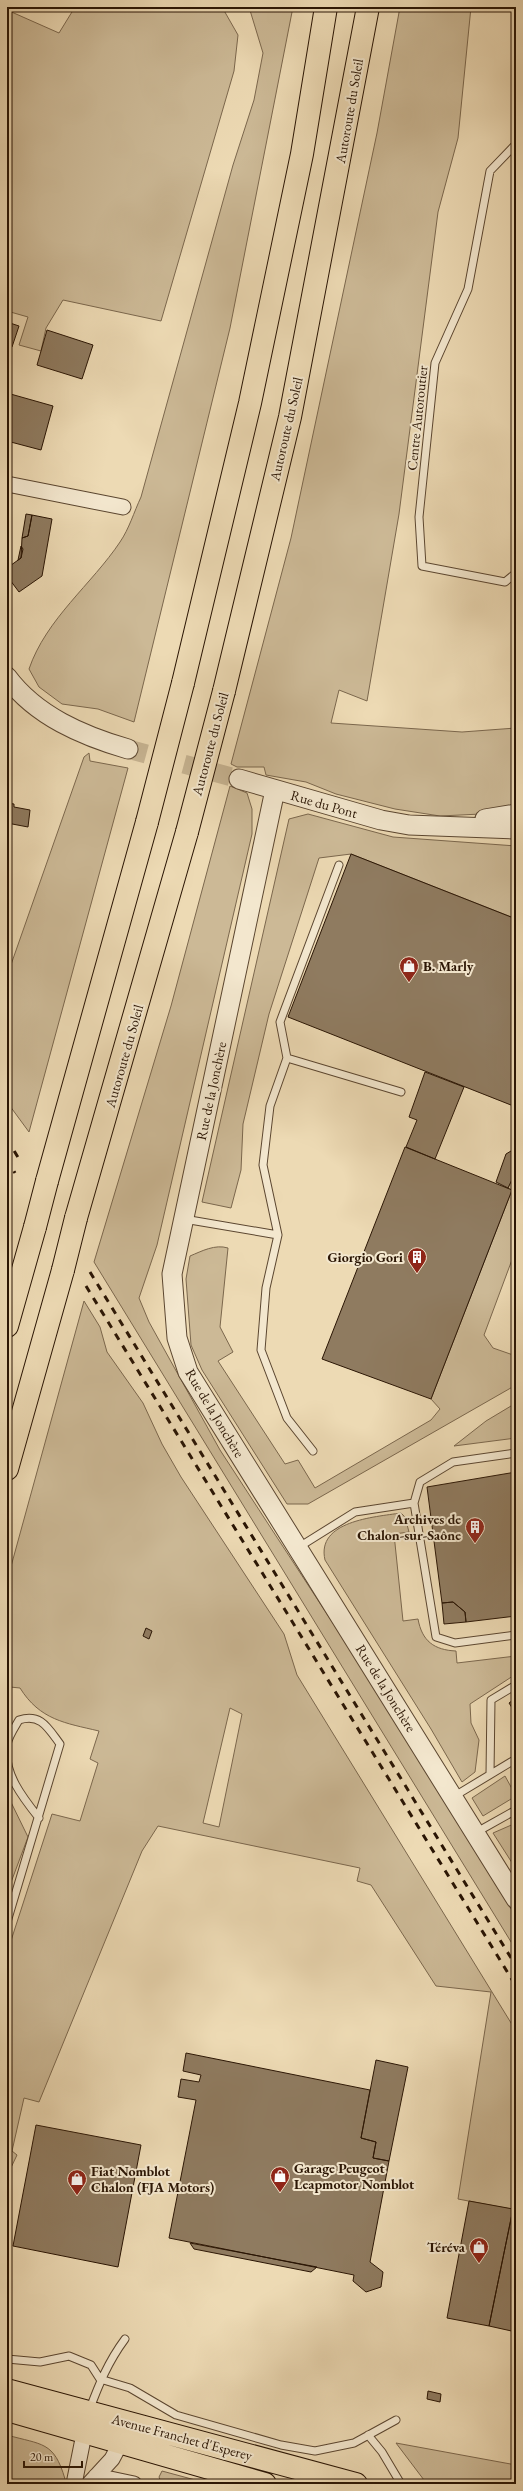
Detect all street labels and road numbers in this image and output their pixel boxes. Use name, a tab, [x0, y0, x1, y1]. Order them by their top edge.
street label: Autoroute du Soleil	[331, 57, 367, 166]
street label: Centre Autoroutier	[403, 364, 431, 471]
street label: Autoroute du Soleil	[265, 375, 307, 484]
street label: Autoroute du Soleil	[187, 690, 233, 799]
street label: Rue du Pont	[289, 786, 360, 822]
street label: Autoroute du Soleil	[100, 1002, 147, 1110]
street label: Rue de la Jonchère	[192, 1040, 230, 1142]
street label: Rue de la Jonchère	[181, 1365, 249, 1461]
street label: Rue de la Jonchère	[352, 1641, 420, 1736]
street label: Avenue Franchet d'Esperey	[109, 2409, 255, 2465]

